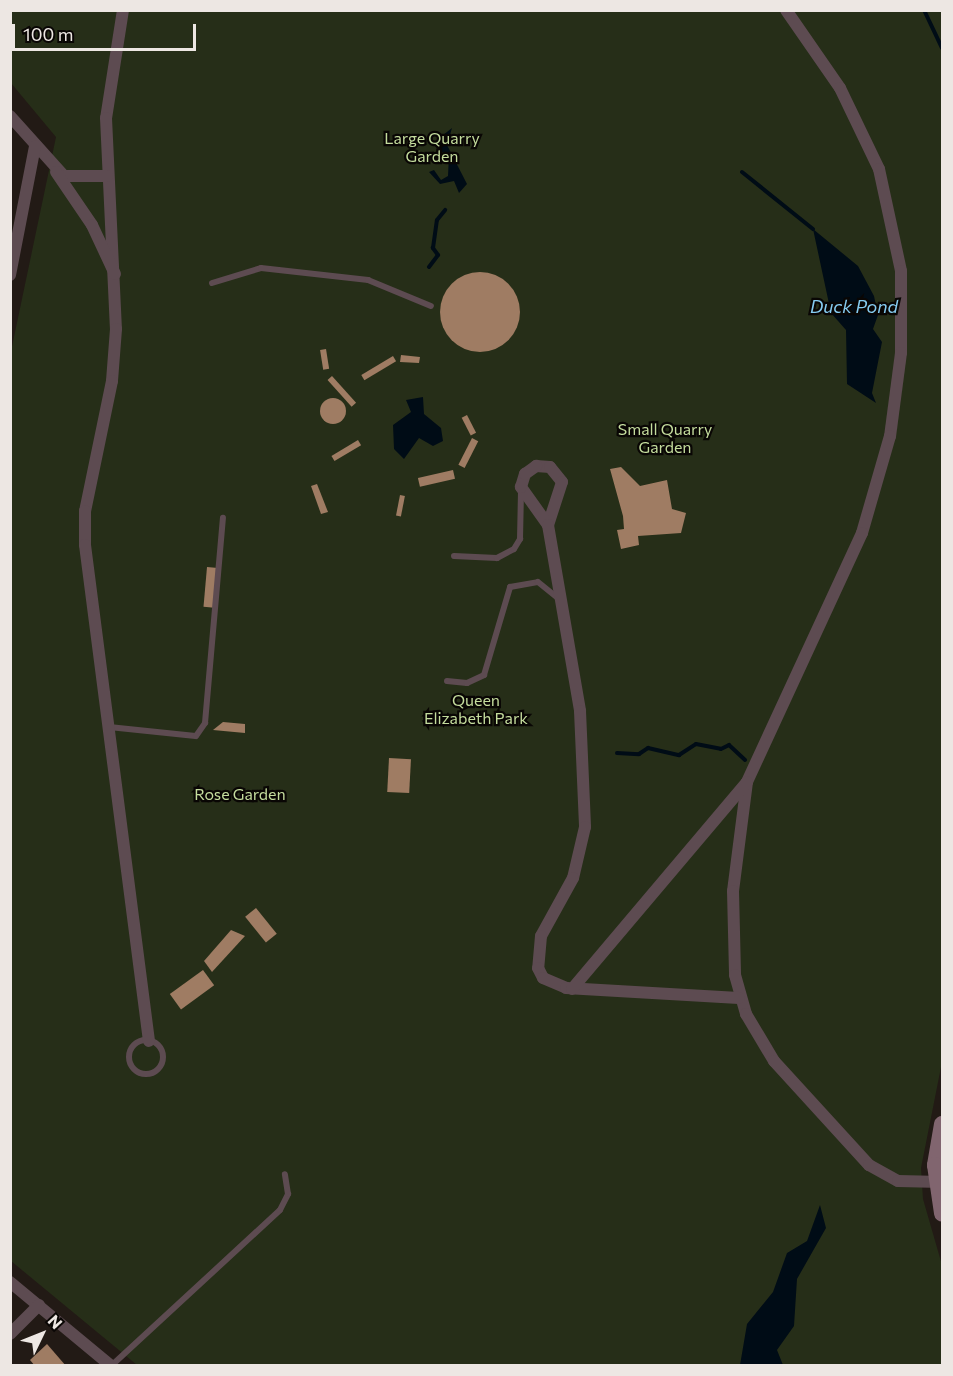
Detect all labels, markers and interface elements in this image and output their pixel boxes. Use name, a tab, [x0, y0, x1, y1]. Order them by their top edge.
scale bar	[15, 12, 200, 50]
text: 100 m	[23, 23, 73, 45]
park label: Large Quarry Garden	[384, 128, 480, 166]
water label: Duck Pond	[810, 295, 898, 317]
park label: Small Quarry Garden	[618, 419, 712, 457]
park label: Queen Elizabeth Park	[424, 690, 528, 728]
park label: Rose Garden	[194, 784, 286, 804]
north arrow	[12, 1304, 72, 1364]
text: N	[44, 1311, 67, 1332]

